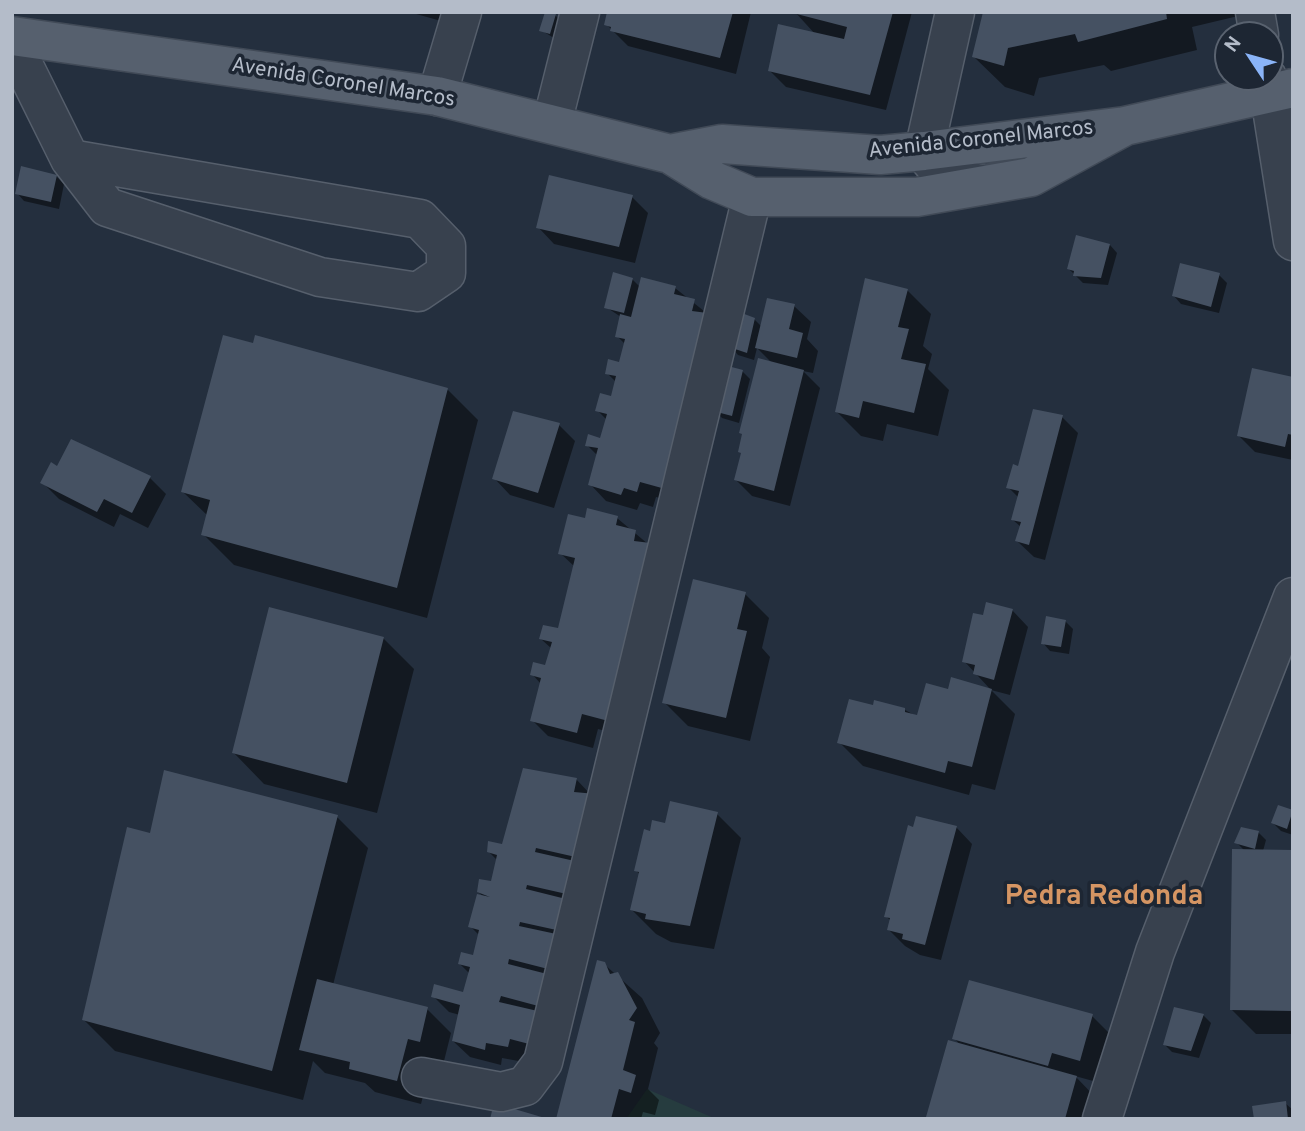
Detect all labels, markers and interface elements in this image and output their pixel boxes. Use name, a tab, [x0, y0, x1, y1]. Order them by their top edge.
north arrow	[1214, 21, 1284, 91]
text: N	[1220, 32, 1247, 57]
street label: Avenida Coronel Marcos	[229, 54, 457, 114]
street label: Avenida Coronel Marcos	[867, 117, 1095, 165]
district label: Pedra Redonda	[1005, 881, 1203, 915]

